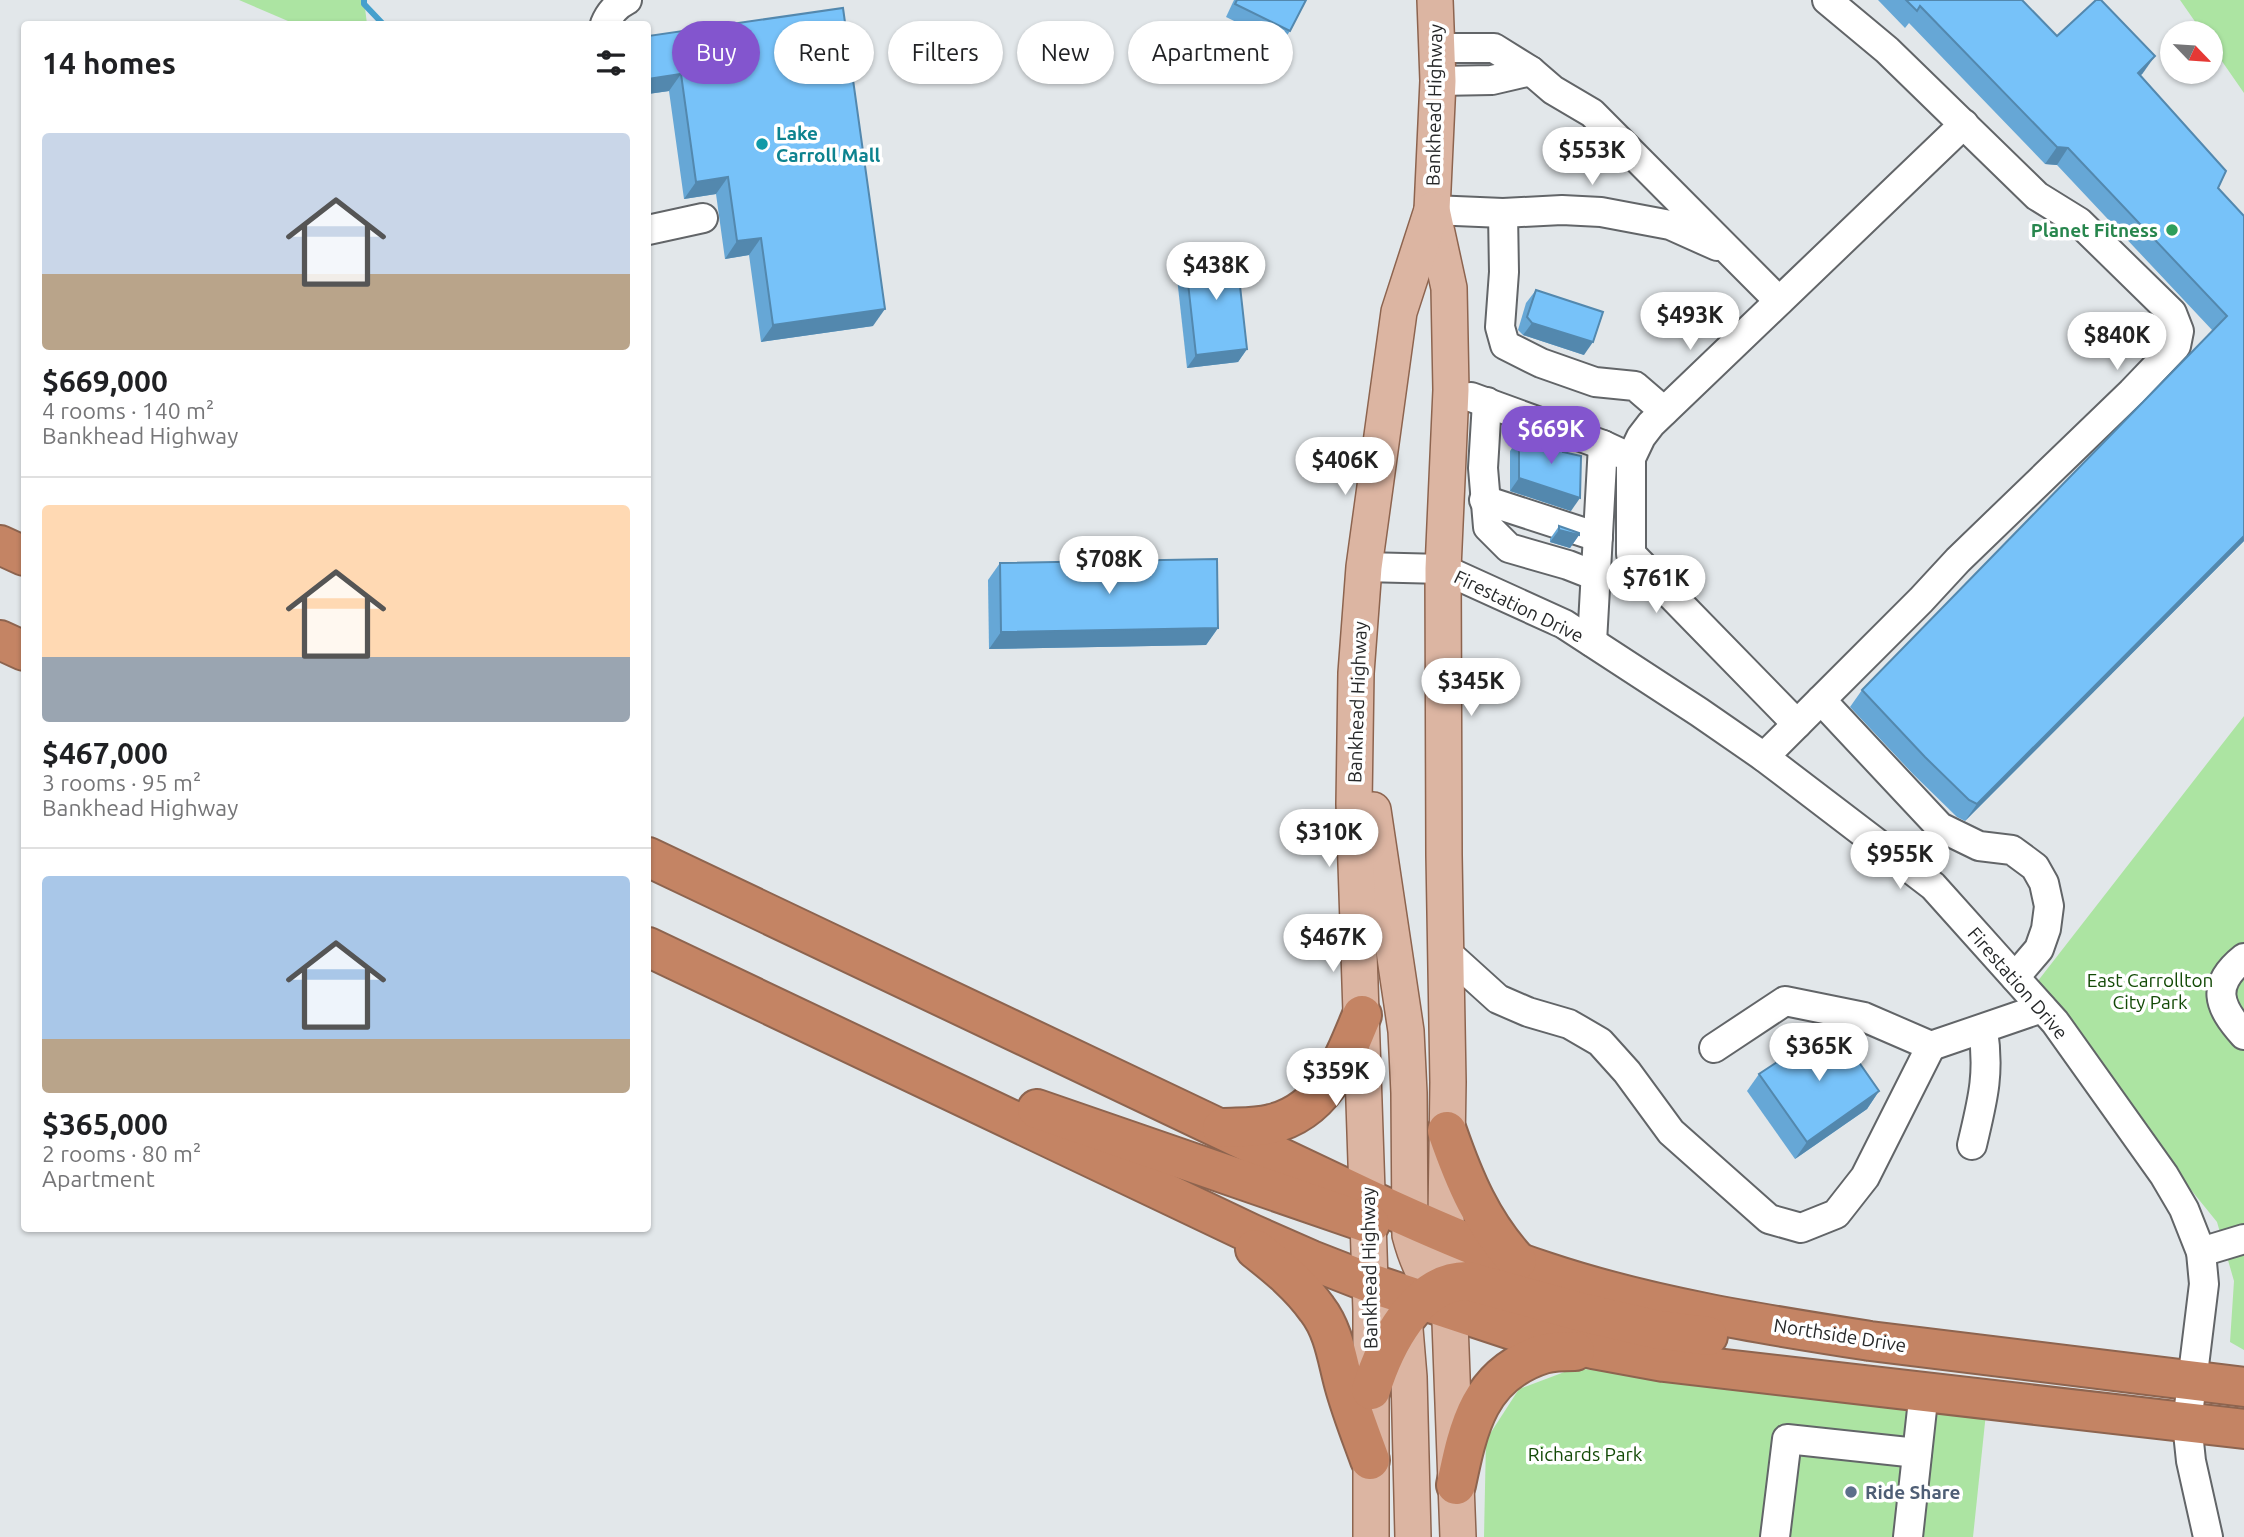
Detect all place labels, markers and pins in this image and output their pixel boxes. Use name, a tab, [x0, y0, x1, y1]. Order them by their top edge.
place label: Lake Carroll Mall	[776, 122, 881, 166]
pin: $553K	[1543, 128, 1641, 187]
marker: Lake Carroll Mall	[754, 136, 770, 152]
place label: Planet Fitness	[2031, 219, 2158, 241]
marker: Planet Fitness	[2164, 222, 2180, 238]
pin: $438K	[1167, 243, 1265, 302]
pin: $493K	[1641, 292, 1739, 352]
pin: $840K	[2068, 312, 2166, 372]
pin: $669K	[1502, 406, 1600, 466]
pin: $406K	[1296, 438, 1394, 497]
pin: $708K	[1060, 536, 1158, 596]
pin: $761K	[1607, 556, 1705, 615]
pin: $345K	[1422, 658, 1520, 718]
pin: $310K	[1280, 810, 1378, 869]
pin: $955K	[1851, 832, 1949, 891]
pin: $467K	[1284, 914, 1382, 974]
pin: $365K	[1770, 1024, 1868, 1083]
pin: $359K	[1287, 1048, 1385, 1108]
place label: Ride Share	[1865, 1481, 1960, 1503]
marker: Ride Share	[1843, 1484, 1859, 1500]

